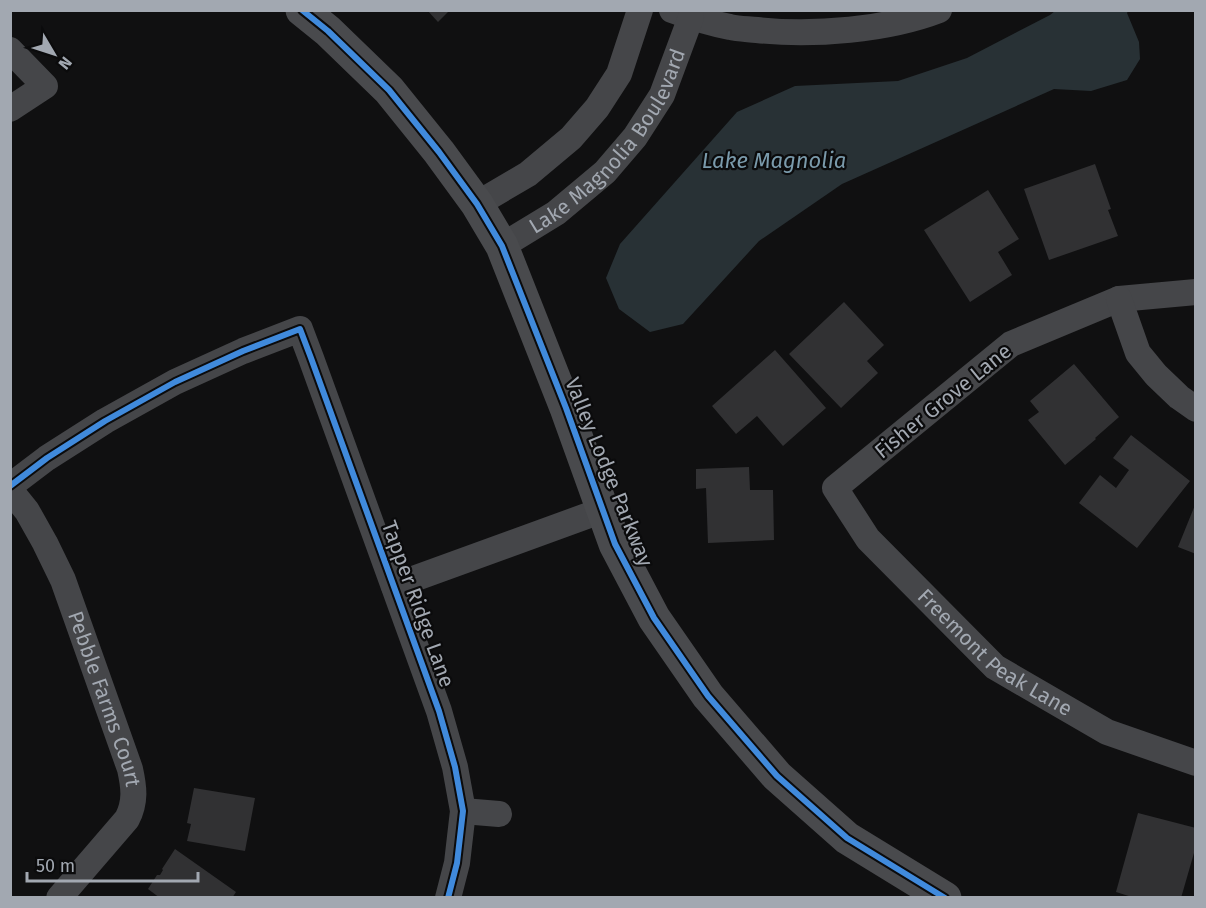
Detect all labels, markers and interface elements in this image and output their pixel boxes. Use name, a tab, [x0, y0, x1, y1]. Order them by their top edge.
north arrow	[24, 24, 84, 84]
street label: Lake Magnolia Boulevard	[524, 45, 691, 239]
text: N	[55, 53, 76, 73]
water label: Lake Magnolia	[702, 147, 846, 174]
street label: Fisher Grove Lane	[869, 338, 1017, 464]
street label: Valley Lodge Parkway	[559, 374, 659, 571]
street label: Tapper Ridge Lane	[376, 517, 460, 691]
street label: Freemont Peak Lane	[912, 584, 1077, 722]
street label: Pebble Farms Court	[62, 608, 146, 789]
scale bar	[27, 845, 198, 883]
text: 50 m	[36, 855, 75, 877]

